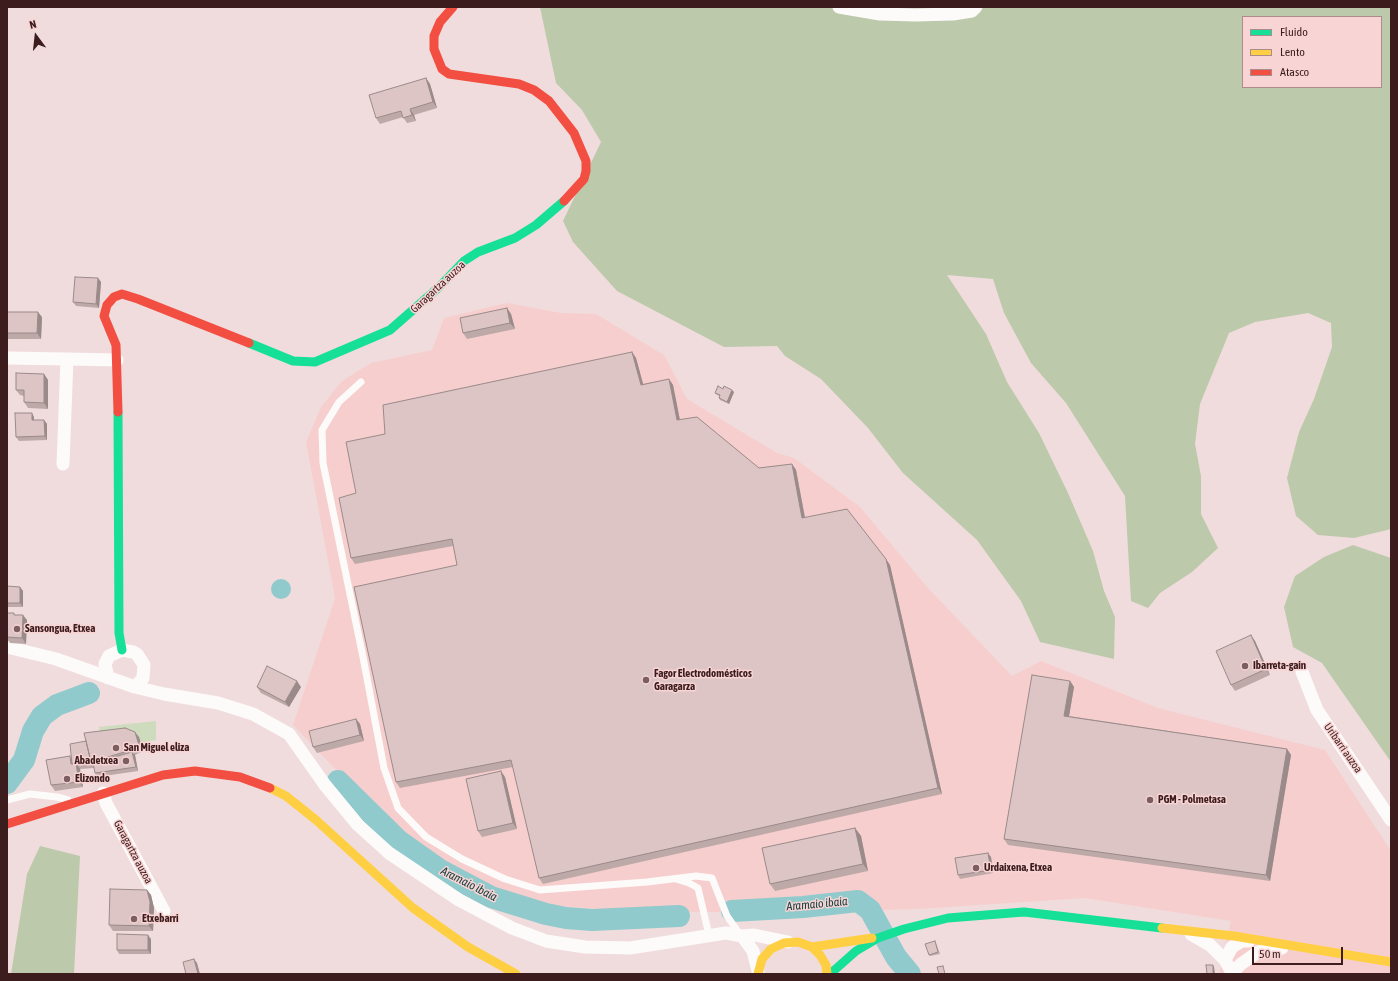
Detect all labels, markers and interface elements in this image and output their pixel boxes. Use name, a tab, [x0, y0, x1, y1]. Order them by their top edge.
north arrow	[16, 16, 56, 56]
legend	[1242, 16, 1382, 88]
text: N	[28, 18, 38, 31]
text: Fluido	[1280, 25, 1308, 39]
text: Lento	[1280, 45, 1305, 59]
text: Atasco	[1280, 65, 1309, 79]
street label: Garagartza auzoa	[408, 258, 468, 316]
place label: Sansongua, Etxea	[25, 622, 95, 636]
marker: Sansongua, Etxea	[12, 624, 22, 634]
place label: Ibarreta-gain	[1253, 659, 1306, 673]
marker: Ibarreta-gain	[1240, 661, 1250, 671]
place label: Fagor Electrodomésticos Garagarza	[654, 667, 752, 693]
marker: Fagor Electrodomésticos Garagarza	[641, 675, 651, 685]
street label: Uribarri auzoa	[1321, 721, 1365, 775]
place label: San Miguel eliza	[124, 741, 189, 755]
marker: San Miguel eliza	[111, 743, 121, 753]
place label: Abadetxea	[74, 754, 118, 768]
marker: Abadetxea	[121, 756, 131, 766]
place label: Elizondo	[75, 772, 110, 786]
marker: Elizondo	[62, 774, 72, 784]
place label: PGM - Polmetasa	[1158, 793, 1226, 807]
marker: PGM - Polmetasa	[1145, 795, 1155, 805]
street label: Garagartza auzoa	[111, 818, 155, 886]
place label: Urdaixena, Etxea	[984, 861, 1052, 875]
marker: Urdaixena, Etxea	[971, 863, 981, 873]
water label: Aramaio ibaia	[438, 864, 500, 904]
water label: Aramaio ibaia	[786, 894, 848, 914]
place label: Etxebarri	[142, 912, 179, 926]
marker: Etxebarri	[129, 914, 139, 924]
scale bar	[1254, 939, 1345, 965]
text: 50 m	[1259, 947, 1281, 961]

